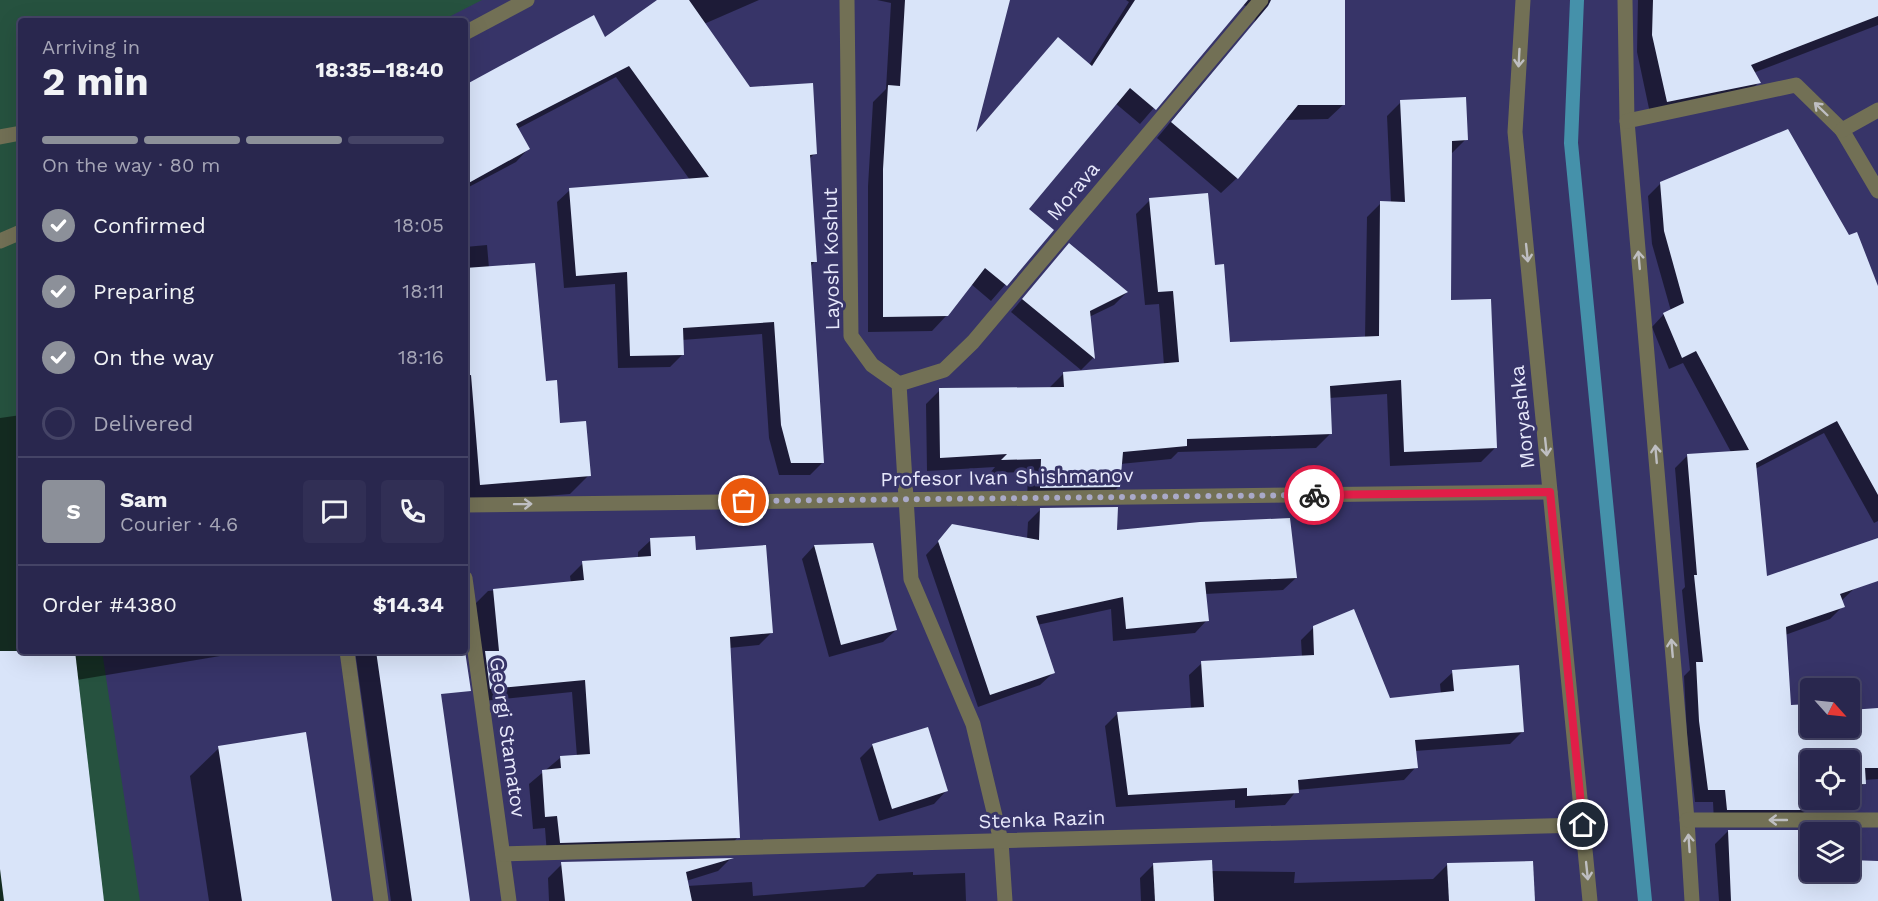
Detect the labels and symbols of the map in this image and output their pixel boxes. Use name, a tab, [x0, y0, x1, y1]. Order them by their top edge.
one-way arrow	[1514, 48, 1525, 68]
one-way arrow	[1814, 103, 1829, 117]
street label: Morava	[1042, 157, 1104, 225]
street label: Layosh Koshut	[818, 187, 844, 331]
one-way arrow	[1522, 242, 1533, 262]
one-way arrow	[1633, 250, 1644, 270]
street label: Moryashka	[1505, 364, 1539, 470]
one-way arrow	[1541, 436, 1552, 456]
one-way arrow	[1650, 445, 1661, 464]
street label: Profesor Ivan Shishmanov	[880, 463, 1134, 491]
courier	[1284, 465, 1344, 525]
pin	[718, 475, 769, 526]
one-way arrow	[513, 498, 533, 510]
one-way arrow	[1667, 639, 1678, 659]
street label: Georgi Stamatov	[485, 655, 531, 819]
north arrow	[1800, 678, 1860, 738]
pin	[1557, 799, 1608, 850]
street label: Stenka Razin	[978, 805, 1106, 833]
one-way arrow	[1768, 814, 1788, 826]
one-way arrow	[1683, 833, 1694, 853]
one-way arrow	[1582, 860, 1593, 880]

